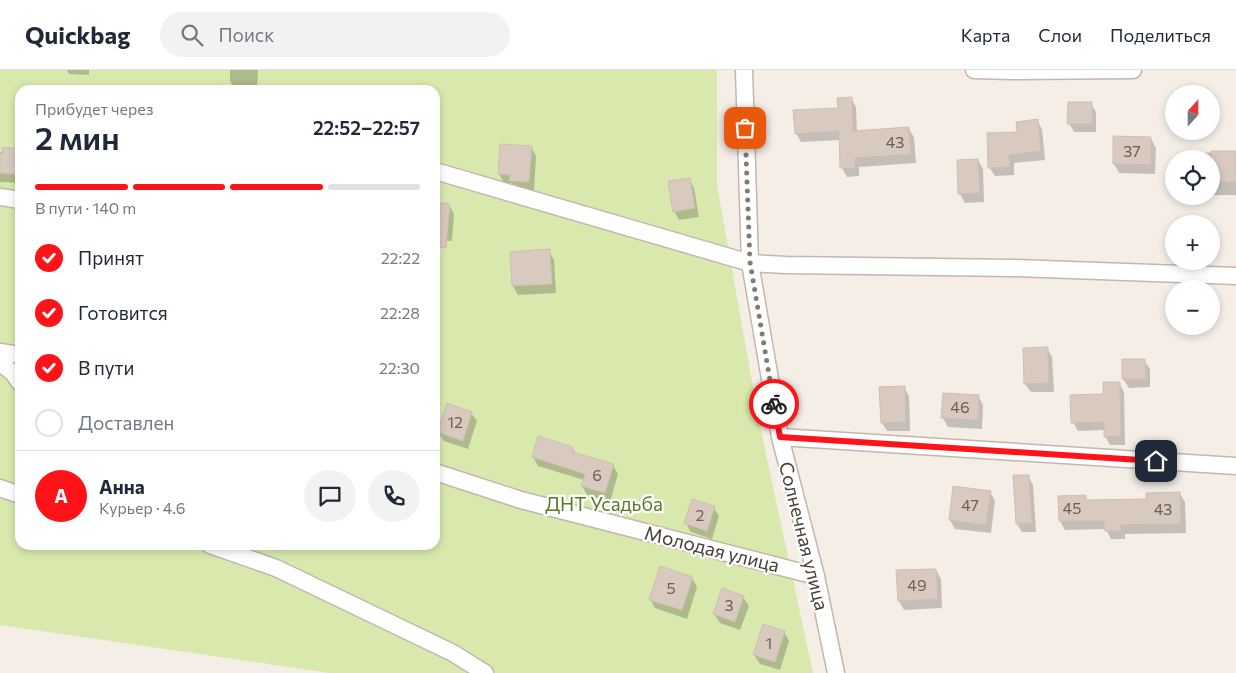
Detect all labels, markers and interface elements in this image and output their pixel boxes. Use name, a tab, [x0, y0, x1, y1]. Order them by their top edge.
search box	[160, 12, 510, 57]
text: Quickbag	[25, 20, 130, 49]
icon: search	[178, 21, 206, 49]
text: Поиск	[218, 23, 274, 46]
text: Карта	[961, 24, 1010, 46]
text: Слои	[1038, 24, 1082, 46]
text: Поделиться	[1110, 24, 1211, 46]
north arrow	[1165, 85, 1220, 140]
map controls	[1165, 85, 1220, 335]
text: Прибудет через	[35, 99, 154, 118]
pin	[724, 107, 766, 149]
icon: bag	[731, 114, 759, 142]
text: 22:52–22:57	[313, 116, 420, 139]
text: 2 мин	[35, 117, 120, 157]
house number: 43	[886, 132, 904, 151]
house number: 37	[1123, 141, 1141, 160]
button: locate	[1165, 150, 1220, 205]
text: В пути · 140 m	[35, 198, 136, 217]
button: +	[1165, 215, 1220, 270]
icon: check	[35, 244, 63, 272]
text: Принят	[78, 246, 144, 269]
text: 22:22	[381, 248, 420, 267]
button: −	[1165, 280, 1220, 335]
icon: check	[35, 299, 63, 327]
text: Готовится	[78, 301, 168, 324]
text: 22:28	[380, 303, 420, 322]
icon: check	[35, 354, 63, 382]
text: В пути	[78, 356, 134, 379]
text: 22:30	[379, 358, 420, 377]
courier	[749, 379, 799, 429]
icon: bike	[760, 390, 788, 418]
house number: 46	[950, 397, 970, 416]
text: Доставлен	[78, 411, 174, 434]
house number: 12	[447, 412, 463, 431]
pin	[1135, 440, 1177, 482]
icon: home	[1142, 447, 1170, 475]
street label: Солнечная улица	[775, 459, 834, 613]
house number: 6	[592, 465, 602, 484]
button: chat	[304, 470, 356, 522]
button: phone	[368, 470, 420, 522]
text: Анна	[99, 475, 145, 498]
text: А	[54, 484, 68, 507]
park label: ДНТ Усадьба	[545, 492, 663, 515]
house number: 47	[961, 495, 979, 514]
text: Курьер · 4.6	[99, 498, 185, 517]
house number: 45	[1063, 498, 1081, 517]
house number: 43	[1154, 499, 1172, 518]
house number: 2	[696, 505, 705, 524]
street label: Молодая улица	[642, 521, 782, 576]
house number: 49	[907, 575, 927, 594]
house number: 5	[666, 578, 676, 597]
house number: 3	[724, 595, 734, 614]
house number: 1	[766, 633, 772, 652]

